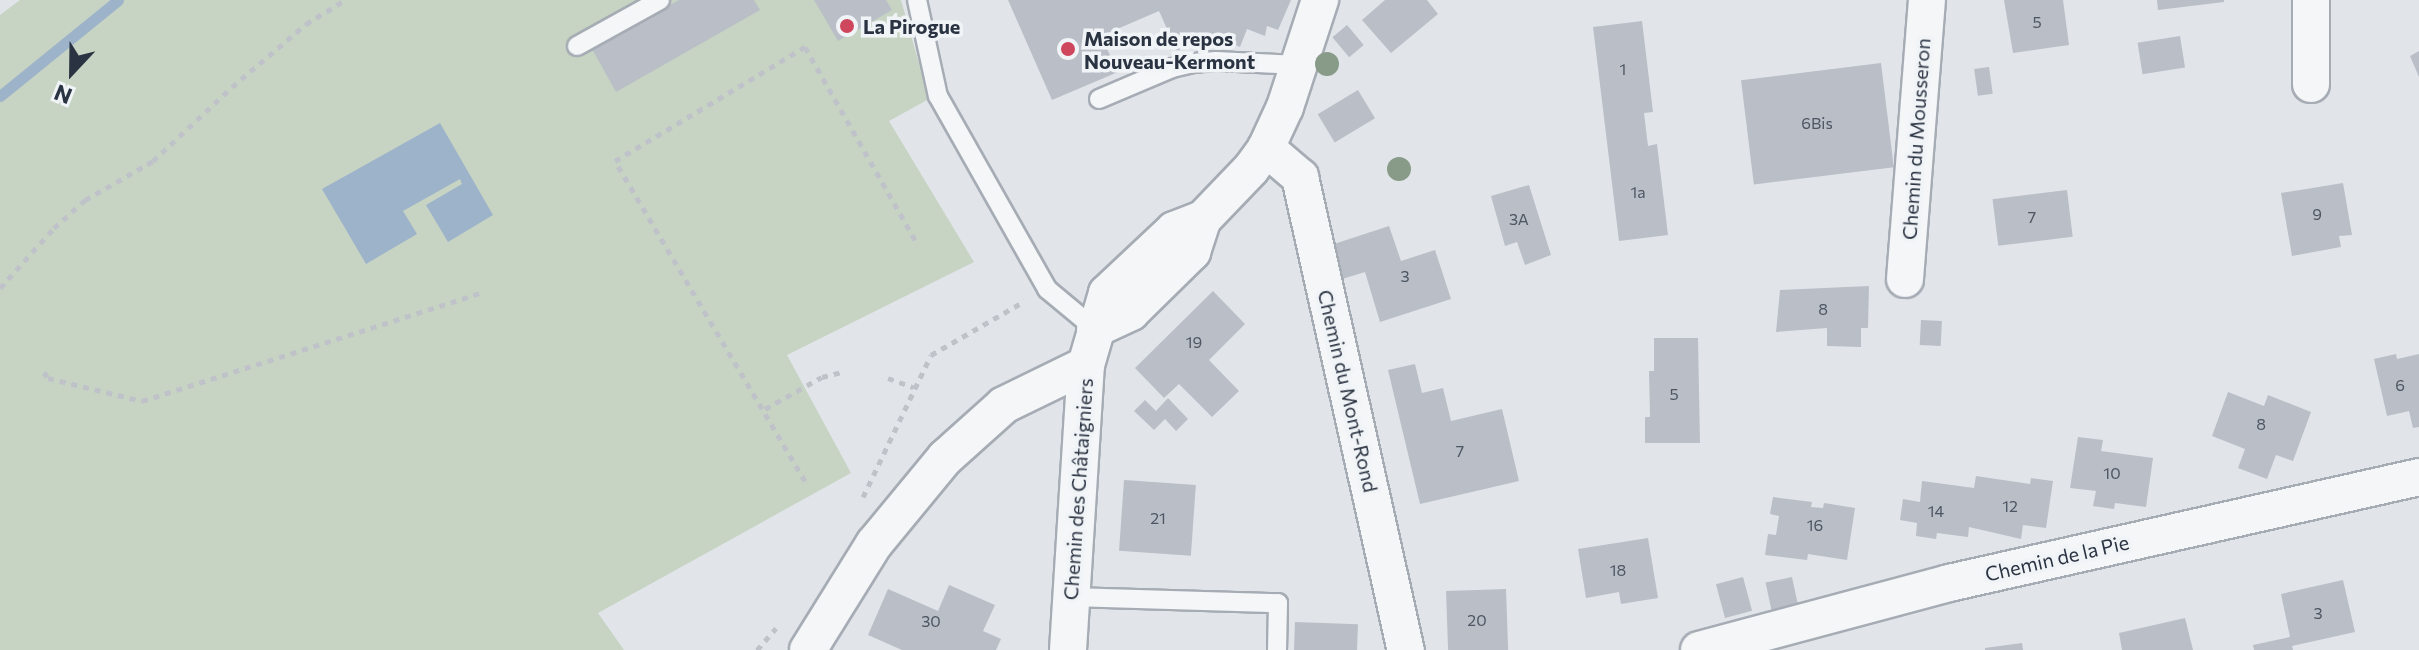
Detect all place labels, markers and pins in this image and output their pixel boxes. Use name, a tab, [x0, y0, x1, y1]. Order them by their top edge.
place label: La Pirogue	[863, 14, 960, 38]
marker: La Pirogue	[838, 17, 856, 35]
place label: Maison de repos Nouveau-Kermont	[1084, 26, 1255, 73]
marker: Maison de repos Nouveau-Kermont	[1059, 40, 1077, 58]

